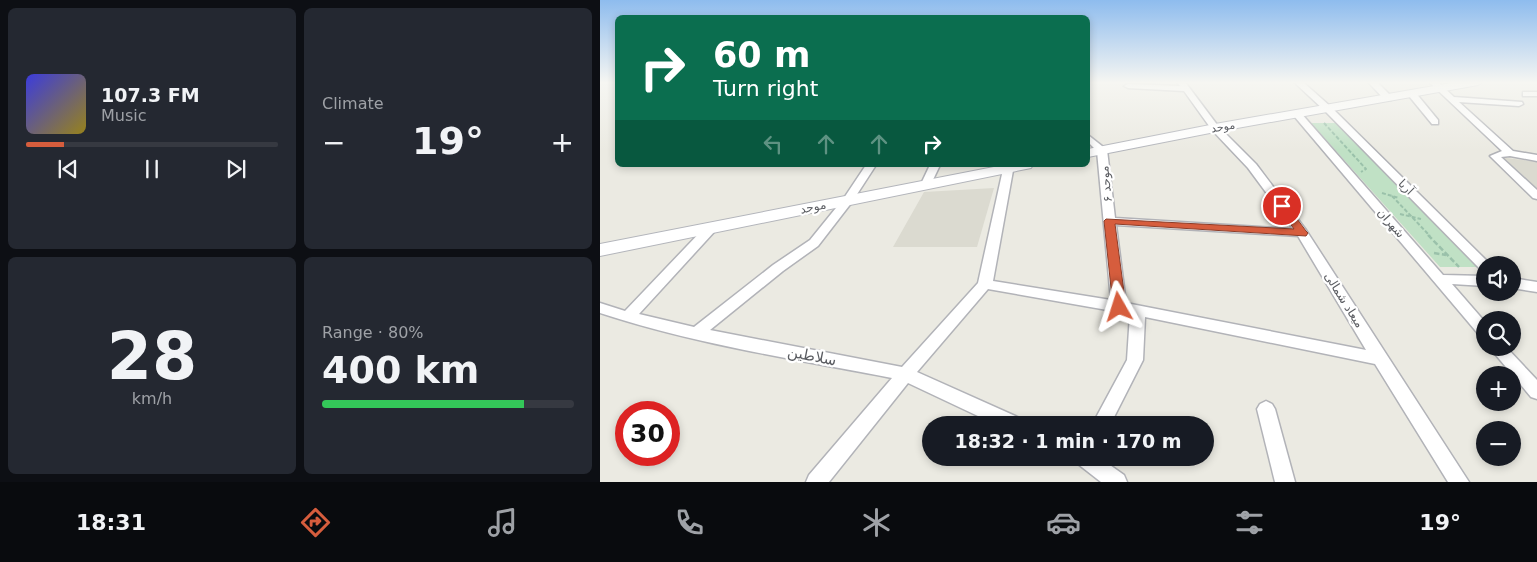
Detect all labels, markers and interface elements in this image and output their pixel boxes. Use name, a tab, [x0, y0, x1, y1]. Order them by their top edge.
icon: right	[630, 35, 695, 100]
text: 60 m	[713, 35, 810, 75]
text: Turn right	[713, 76, 818, 101]
text: 107.3 FM	[101, 84, 200, 106]
text: Climate	[322, 94, 384, 113]
text: Music	[101, 106, 147, 125]
street label: موحد	[1210, 118, 1236, 135]
text: 19°	[412, 119, 484, 163]
text: −	[322, 126, 345, 159]
text: +	[551, 126, 574, 159]
icon: left	[759, 130, 787, 158]
icon: ahead	[812, 130, 840, 158]
icon: ahead	[865, 130, 893, 158]
icon: right	[918, 130, 946, 158]
icon: previous	[54, 155, 82, 183]
icon: pause	[138, 155, 166, 183]
icon: next	[222, 155, 250, 183]
street label: موحد ۶	[1097, 165, 1116, 203]
street label: آریا	[1395, 176, 1418, 199]
pin	[1261, 185, 1303, 227]
icon: arrive	[1268, 192, 1296, 220]
street label: موحد	[799, 197, 828, 218]
street label: شهران	[1374, 205, 1408, 241]
map controls	[1476, 256, 1521, 466]
button: sound	[1476, 256, 1521, 301]
street label: میعاد شمالی	[1321, 270, 1367, 330]
position arrow	[1092, 280, 1144, 332]
button: search	[1476, 311, 1521, 356]
text: 28	[107, 319, 197, 394]
text: Range · 80%	[322, 323, 424, 342]
street label: سلاطین	[786, 342, 838, 370]
text: 400 km	[322, 348, 479, 392]
button: +	[1476, 366, 1521, 411]
text: km/h	[132, 389, 172, 408]
speed limit sign: 30	[615, 401, 680, 466]
button: −	[1476, 421, 1521, 466]
text: 18:32 · 1 min · 170 m	[954, 430, 1182, 452]
icon: directions	[298, 505, 333, 540]
icon: music	[485, 505, 520, 540]
icon: phone	[672, 505, 707, 540]
icon: climate	[859, 505, 894, 540]
icon: car	[1046, 505, 1081, 540]
icon: filters	[1232, 505, 1267, 540]
text: 18:31	[76, 510, 146, 535]
text: 19°	[1419, 510, 1461, 535]

